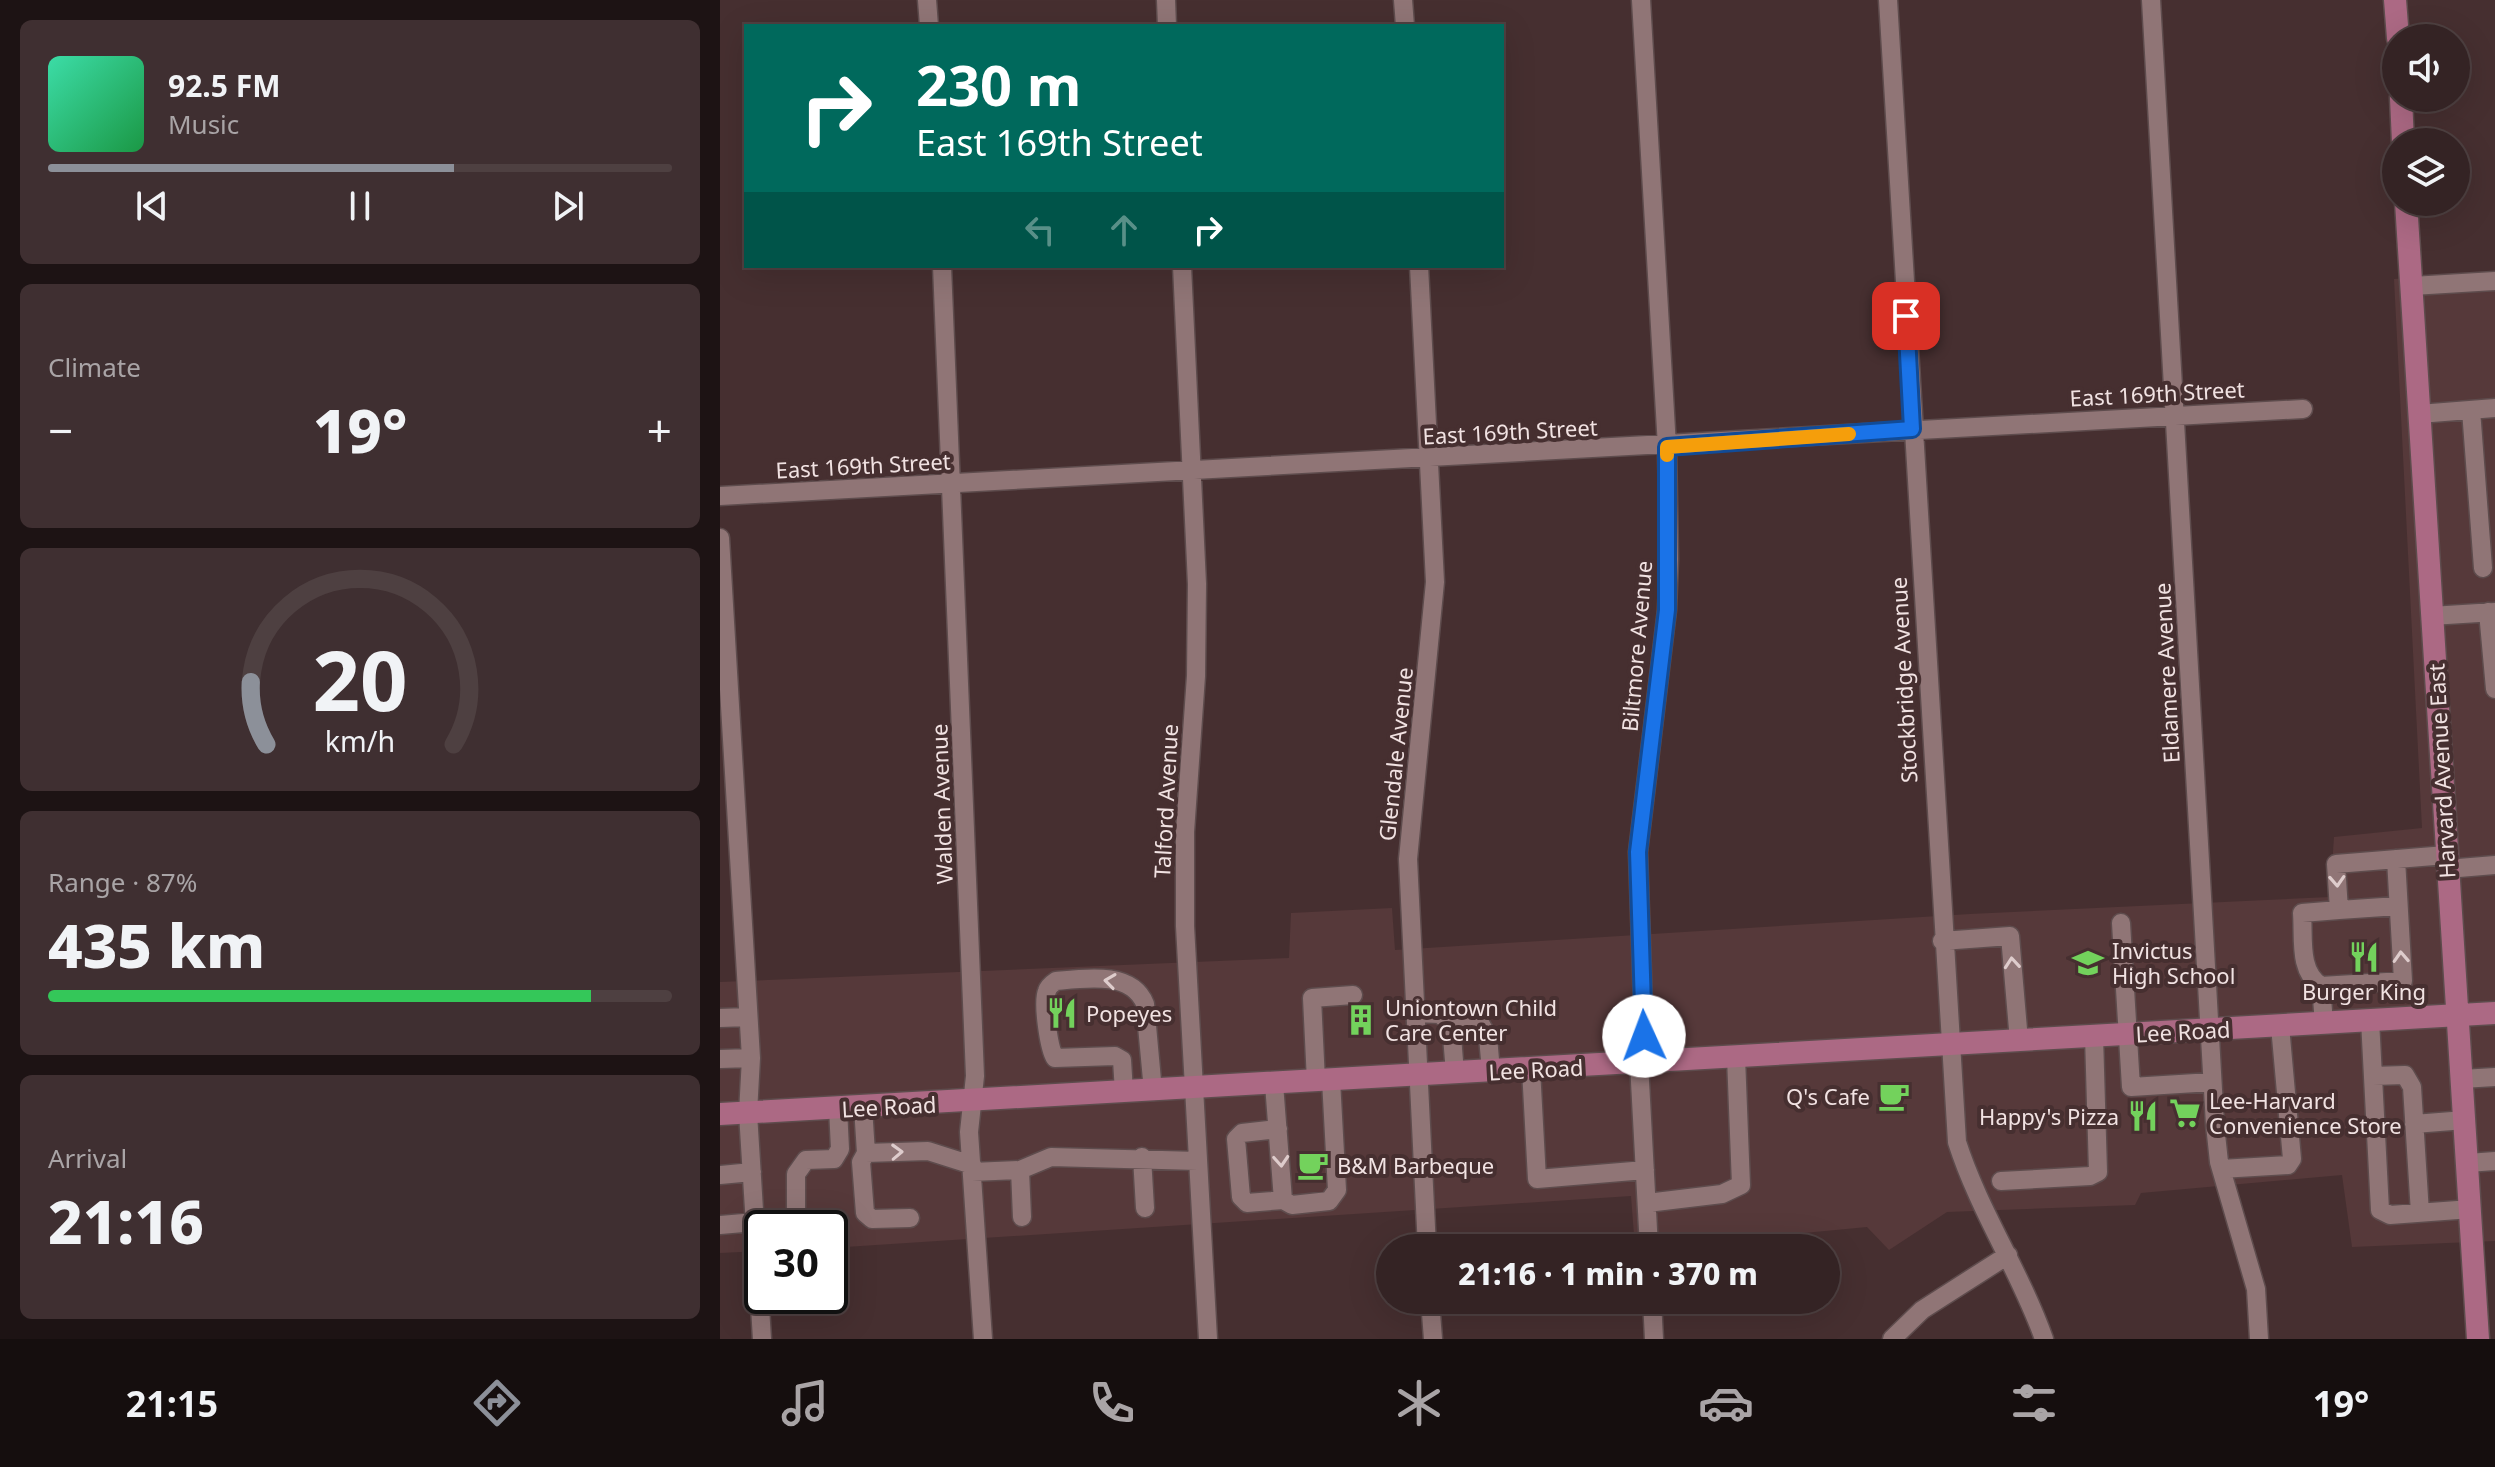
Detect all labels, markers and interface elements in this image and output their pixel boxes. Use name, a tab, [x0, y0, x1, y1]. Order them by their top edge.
map controls	[2382, 24, 2470, 216]
button: sound	[2382, 24, 2470, 112]
text: 230 m	[916, 46, 1081, 122]
icon: right	[784, 56, 888, 160]
text: 92.5 FM	[168, 65, 280, 106]
text: Music	[168, 106, 239, 142]
text: East 169th Street	[916, 118, 1203, 167]
button: layers	[2382, 128, 2470, 216]
icon: previous	[130, 184, 174, 228]
icon: pause	[338, 184, 382, 228]
icon: next	[546, 184, 590, 228]
icon: left	[1018, 208, 1062, 252]
icon: ahead	[1102, 208, 1146, 252]
icon: right	[1186, 208, 1230, 252]
pin	[1872, 282, 1940, 350]
icon: arrive	[1884, 294, 1928, 338]
text: Climate	[48, 349, 141, 385]
street label: East 169th Street	[2069, 373, 2245, 413]
text: 19°	[313, 389, 407, 471]
text: −	[48, 400, 73, 460]
text: +	[647, 400, 672, 460]
street label: East 169th Street	[1422, 411, 1598, 451]
street label: East 169th Street	[775, 445, 951, 485]
street label: Biltmore Avenue	[1614, 559, 1658, 733]
street label: Stockbridge Avenue	[1883, 576, 1923, 784]
street label: Eldamere Avenue	[2146, 582, 2186, 764]
text: 20	[312, 622, 408, 735]
street label: Harvard Avenue East	[2420, 663, 2462, 879]
street label: Glendale Avenue	[1371, 666, 1419, 842]
text: km/h	[325, 722, 395, 761]
street label: Walden Avenue	[923, 723, 959, 885]
street label: Talford Avenue	[1146, 723, 1184, 879]
text: Range · 87%	[48, 864, 197, 900]
one-way arrow	[2328, 875, 2345, 888]
text: 435 km	[48, 904, 265, 986]
place label: Invictus High School	[2112, 935, 2235, 990]
restaurant icon: Burger King	[2347, 940, 2381, 974]
school or university icon: Invictus High School	[2071, 946, 2105, 980]
one-way arrow	[2393, 950, 2410, 963]
one-way arrow	[2004, 956, 2021, 969]
one-way arrow	[1103, 973, 1116, 990]
place label: Burger King	[2302, 976, 2426, 1006]
place label: Uniontown Child Care Center	[1385, 992, 1557, 1047]
position arrow	[1602, 994, 1686, 1078]
restaurant icon: Popeyes	[1045, 996, 1079, 1030]
place label: Popeyes	[1086, 998, 1172, 1028]
building icon: Uniontown Child Care Center	[1344, 1003, 1378, 1037]
street label: Lee Road	[2135, 1014, 2231, 1048]
street label: Lee Road	[1488, 1052, 1584, 1086]
cafe icon: Q's Cafe	[1877, 1079, 1911, 1113]
place label: Q's Cafe	[1786, 1081, 1870, 1111]
place label: Lee-Harvard Convenience Store	[2209, 1085, 2402, 1140]
street label: Lee Road	[841, 1089, 937, 1123]
supermarket icon: Lee-Harvard Convenience Store	[2168, 1096, 2202, 1130]
restaurant icon: Happy's Pizza	[2126, 1099, 2160, 1133]
place label: Happy's Pizza	[1979, 1101, 2119, 1131]
text: Arrival	[48, 1140, 127, 1176]
one-way arrow	[891, 1143, 904, 1160]
cafe icon: B&M Barbeque	[1296, 1148, 1330, 1182]
place label: B&M Barbeque	[1337, 1150, 1494, 1180]
one-way arrow	[1272, 1155, 1289, 1168]
text: 21:16	[48, 1180, 204, 1262]
speed limit sign: 30	[744, 1210, 848, 1314]
text: 21:16 · 1 min · 370 m	[1458, 1253, 1758, 1294]
icon: directions	[469, 1375, 525, 1431]
icon: music	[777, 1375, 833, 1431]
icon: phone	[1084, 1375, 1140, 1431]
icon: climate	[1391, 1375, 1447, 1431]
icon: car	[1698, 1375, 1754, 1431]
icon: filters	[2006, 1375, 2062, 1431]
text: 21:15	[126, 1379, 218, 1428]
text: 19°	[2313, 1379, 2369, 1428]

